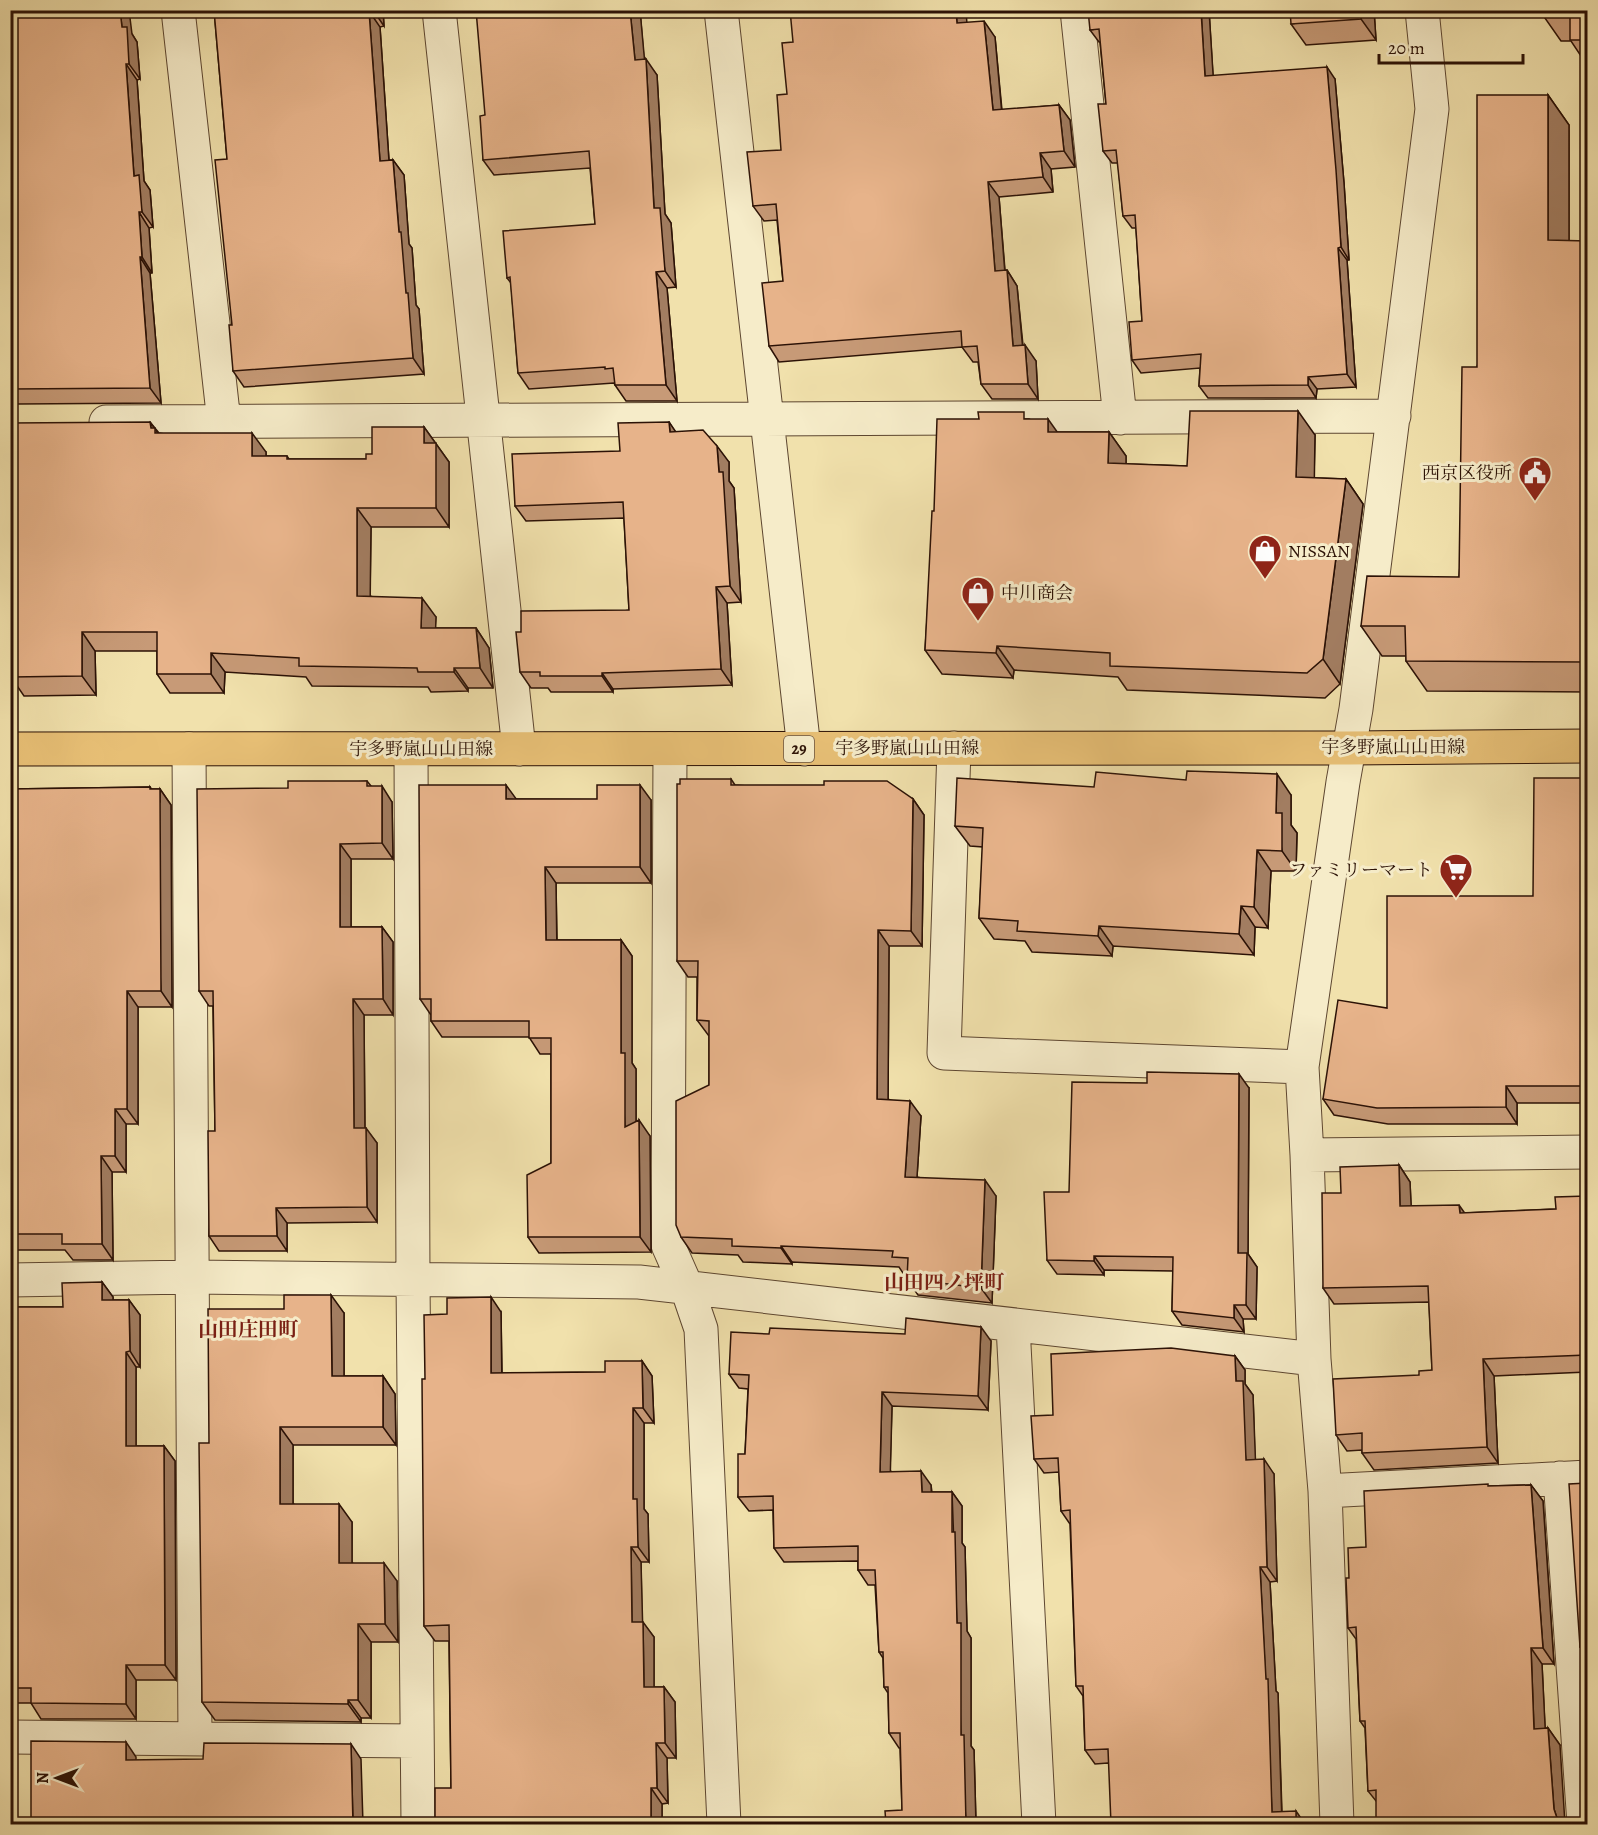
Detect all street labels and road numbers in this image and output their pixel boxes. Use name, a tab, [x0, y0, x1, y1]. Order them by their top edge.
street label: 宇多野嵐山山田線	[1321, 735, 1465, 759]
road number: 29	[784, 736, 814, 762]
street label: 宇多野嵐山山田線	[835, 736, 979, 760]
street label: 宇多野嵐山山田線	[349, 737, 493, 761]

